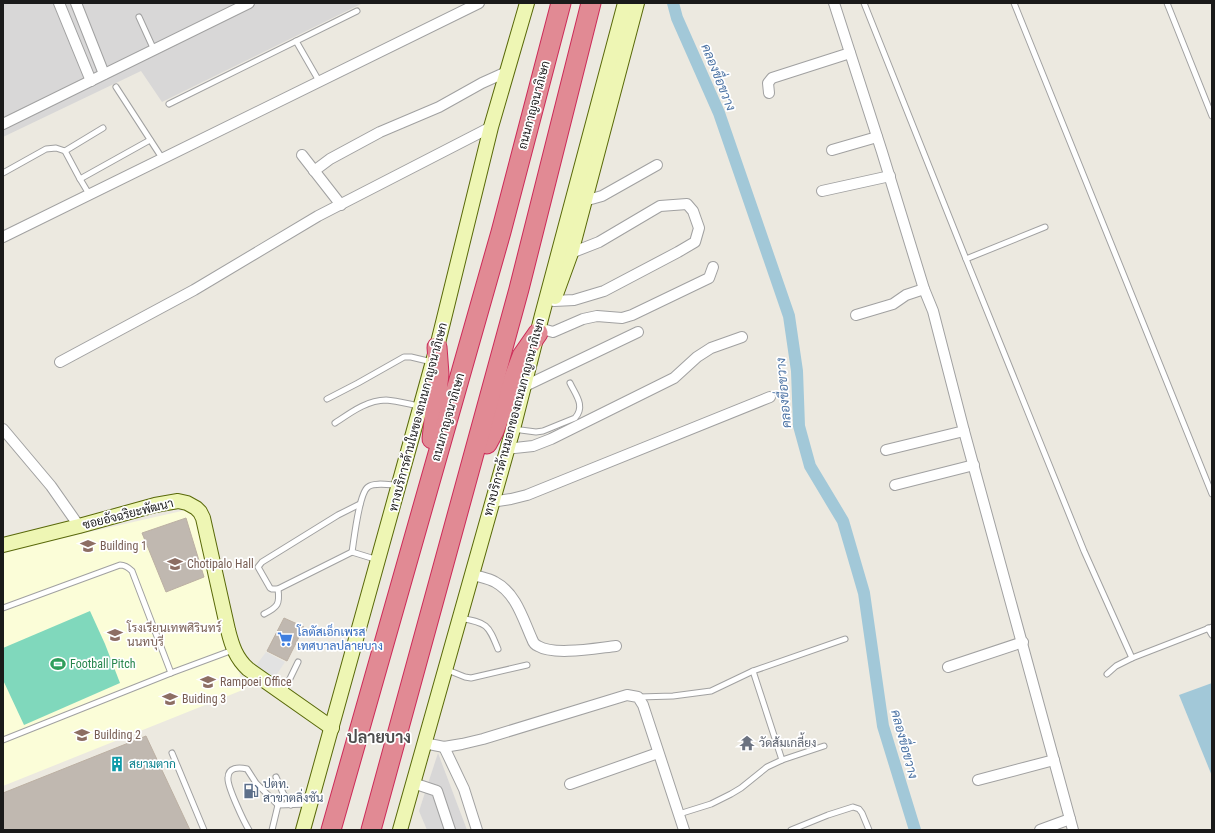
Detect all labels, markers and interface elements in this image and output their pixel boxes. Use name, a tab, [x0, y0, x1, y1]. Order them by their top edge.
water label: คลองขื่อขวาง	[698, 40, 743, 113]
street label: ถนนกาญจนาภิเษก	[515, 59, 553, 151]
street label: ทางบริการด้านนอกของถนนกาญจนาภิเษก	[481, 316, 547, 517]
street label: ทางบริการด้านในของถนนกาญจนาภิเษก	[386, 321, 450, 513]
water label: คลองขื่อขวาง	[768, 357, 794, 429]
street label: ถนนกาญจนาภิเษก	[429, 371, 467, 463]
street label: ซอยอัจฉริยะพัฒนา	[81, 496, 175, 532]
school or university icon: Building 1	[79, 537, 97, 555]
place label: Building 1	[100, 539, 147, 553]
school or university icon: Chotipalo Hall	[166, 555, 184, 573]
place label: Chotipalo Hall	[187, 557, 254, 571]
place label: โรงเรียนเทพศิรินทร์ นนทบุรี	[126, 620, 222, 651]
place label: โลตัสเอ็กเพรส เทศบาลปลายบาง	[296, 623, 383, 653]
school or university icon: โรงเรียนเทพศิรินทร์ นนทบุรี	[106, 626, 124, 644]
supermarket icon: โลตัสเอ็กเพรส เทศบาลปลายบาง	[276, 630, 294, 648]
sports icon: Football Pitch	[49, 655, 67, 673]
place label: Football Pitch	[70, 657, 136, 671]
school or university icon: Rampoei Office	[199, 673, 217, 691]
place label: Rampoei Office	[220, 675, 292, 689]
school or university icon: Buiding 3	[161, 690, 179, 708]
place label: Buiding 3	[182, 692, 226, 706]
water label: คลองขื่อขวาง	[888, 707, 926, 780]
school or university icon: Building 2	[73, 726, 91, 744]
place label: Building 2	[94, 728, 141, 742]
district label: ปลายบาง	[347, 728, 411, 747]
place label: วัดส้มเกลี้ยง	[759, 732, 816, 750]
temple icon: วัดส้มเกลี้ยง	[738, 734, 756, 752]
building icon: สยามตาก	[108, 755, 126, 773]
place label: สยามตาก	[129, 757, 176, 771]
place label: ปตท. สาขาตลิ่งชัน	[263, 777, 324, 805]
fuel station icon: ปตท. สาขาตลิ่งชัน	[242, 782, 260, 800]

